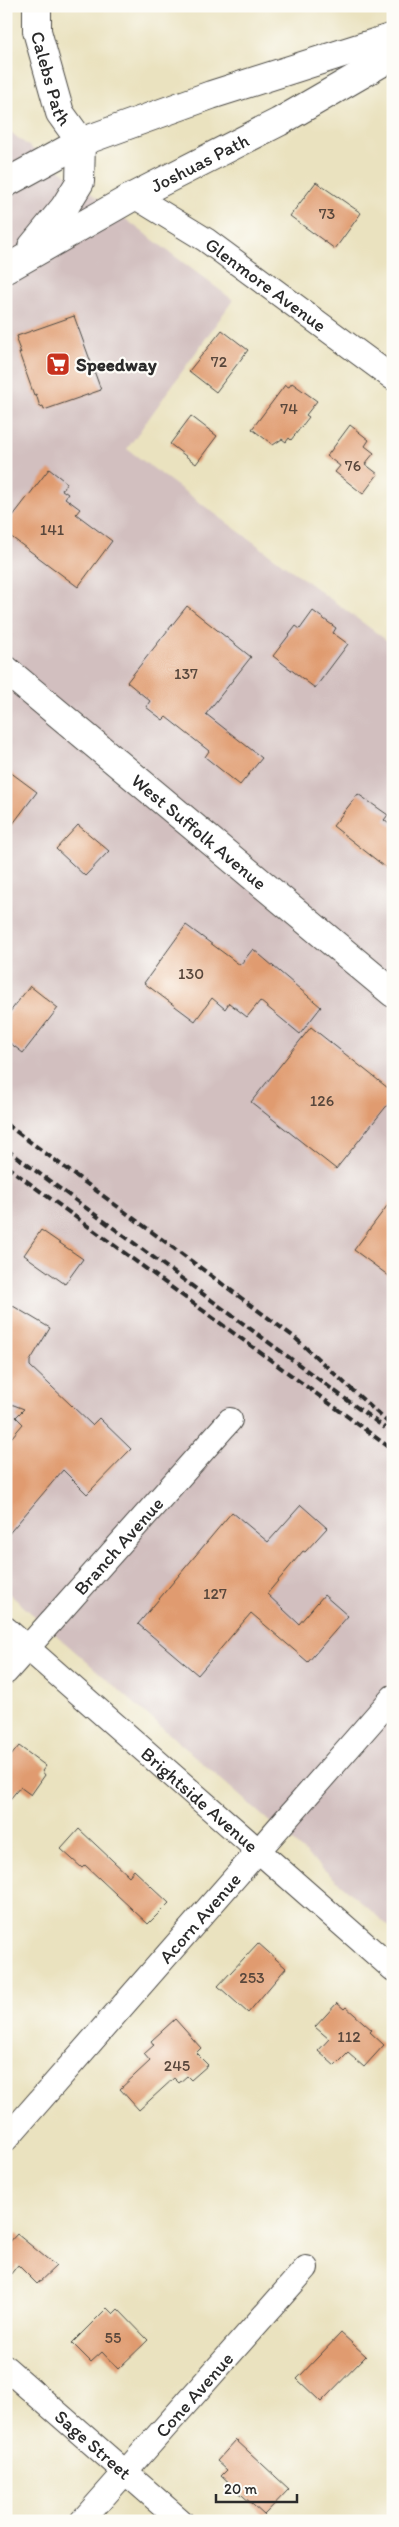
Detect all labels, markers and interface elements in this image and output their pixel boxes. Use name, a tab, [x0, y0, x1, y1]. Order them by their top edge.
street label: Calebs Path	[26, 28, 77, 130]
street label: Joshuas Path	[147, 128, 253, 197]
house number: 73	[319, 204, 336, 223]
street label: Glenmore Avenue	[201, 232, 331, 337]
supermarket icon: Speedway	[45, 351, 71, 377]
house number: 72	[211, 352, 228, 371]
place label: Speedway	[76, 353, 157, 376]
house number: 74	[280, 399, 298, 418]
house number: 76	[345, 456, 361, 475]
house number: 141	[40, 520, 65, 539]
house number: 137	[174, 664, 198, 683]
street label: West Suffolk Avenue	[127, 768, 272, 894]
house number: 130	[178, 964, 204, 983]
house number: 126	[310, 1091, 334, 1110]
street label: Branch Avenue	[69, 1492, 168, 1600]
house number: 127	[203, 1584, 227, 1603]
street label: Brightside Avenue	[137, 1742, 263, 1857]
street label: Acorn Avenue	[154, 1868, 246, 1968]
house number: 253	[239, 1968, 265, 1987]
house number: 112	[337, 2027, 361, 2046]
house number: 245	[164, 2056, 190, 2075]
house number: 55	[105, 2328, 121, 2347]
street label: Cone Avenue	[150, 2347, 238, 2442]
street label: Sage Street	[50, 2405, 136, 2484]
scale bar	[216, 2472, 298, 2504]
text: 20 m	[224, 2480, 258, 2498]

